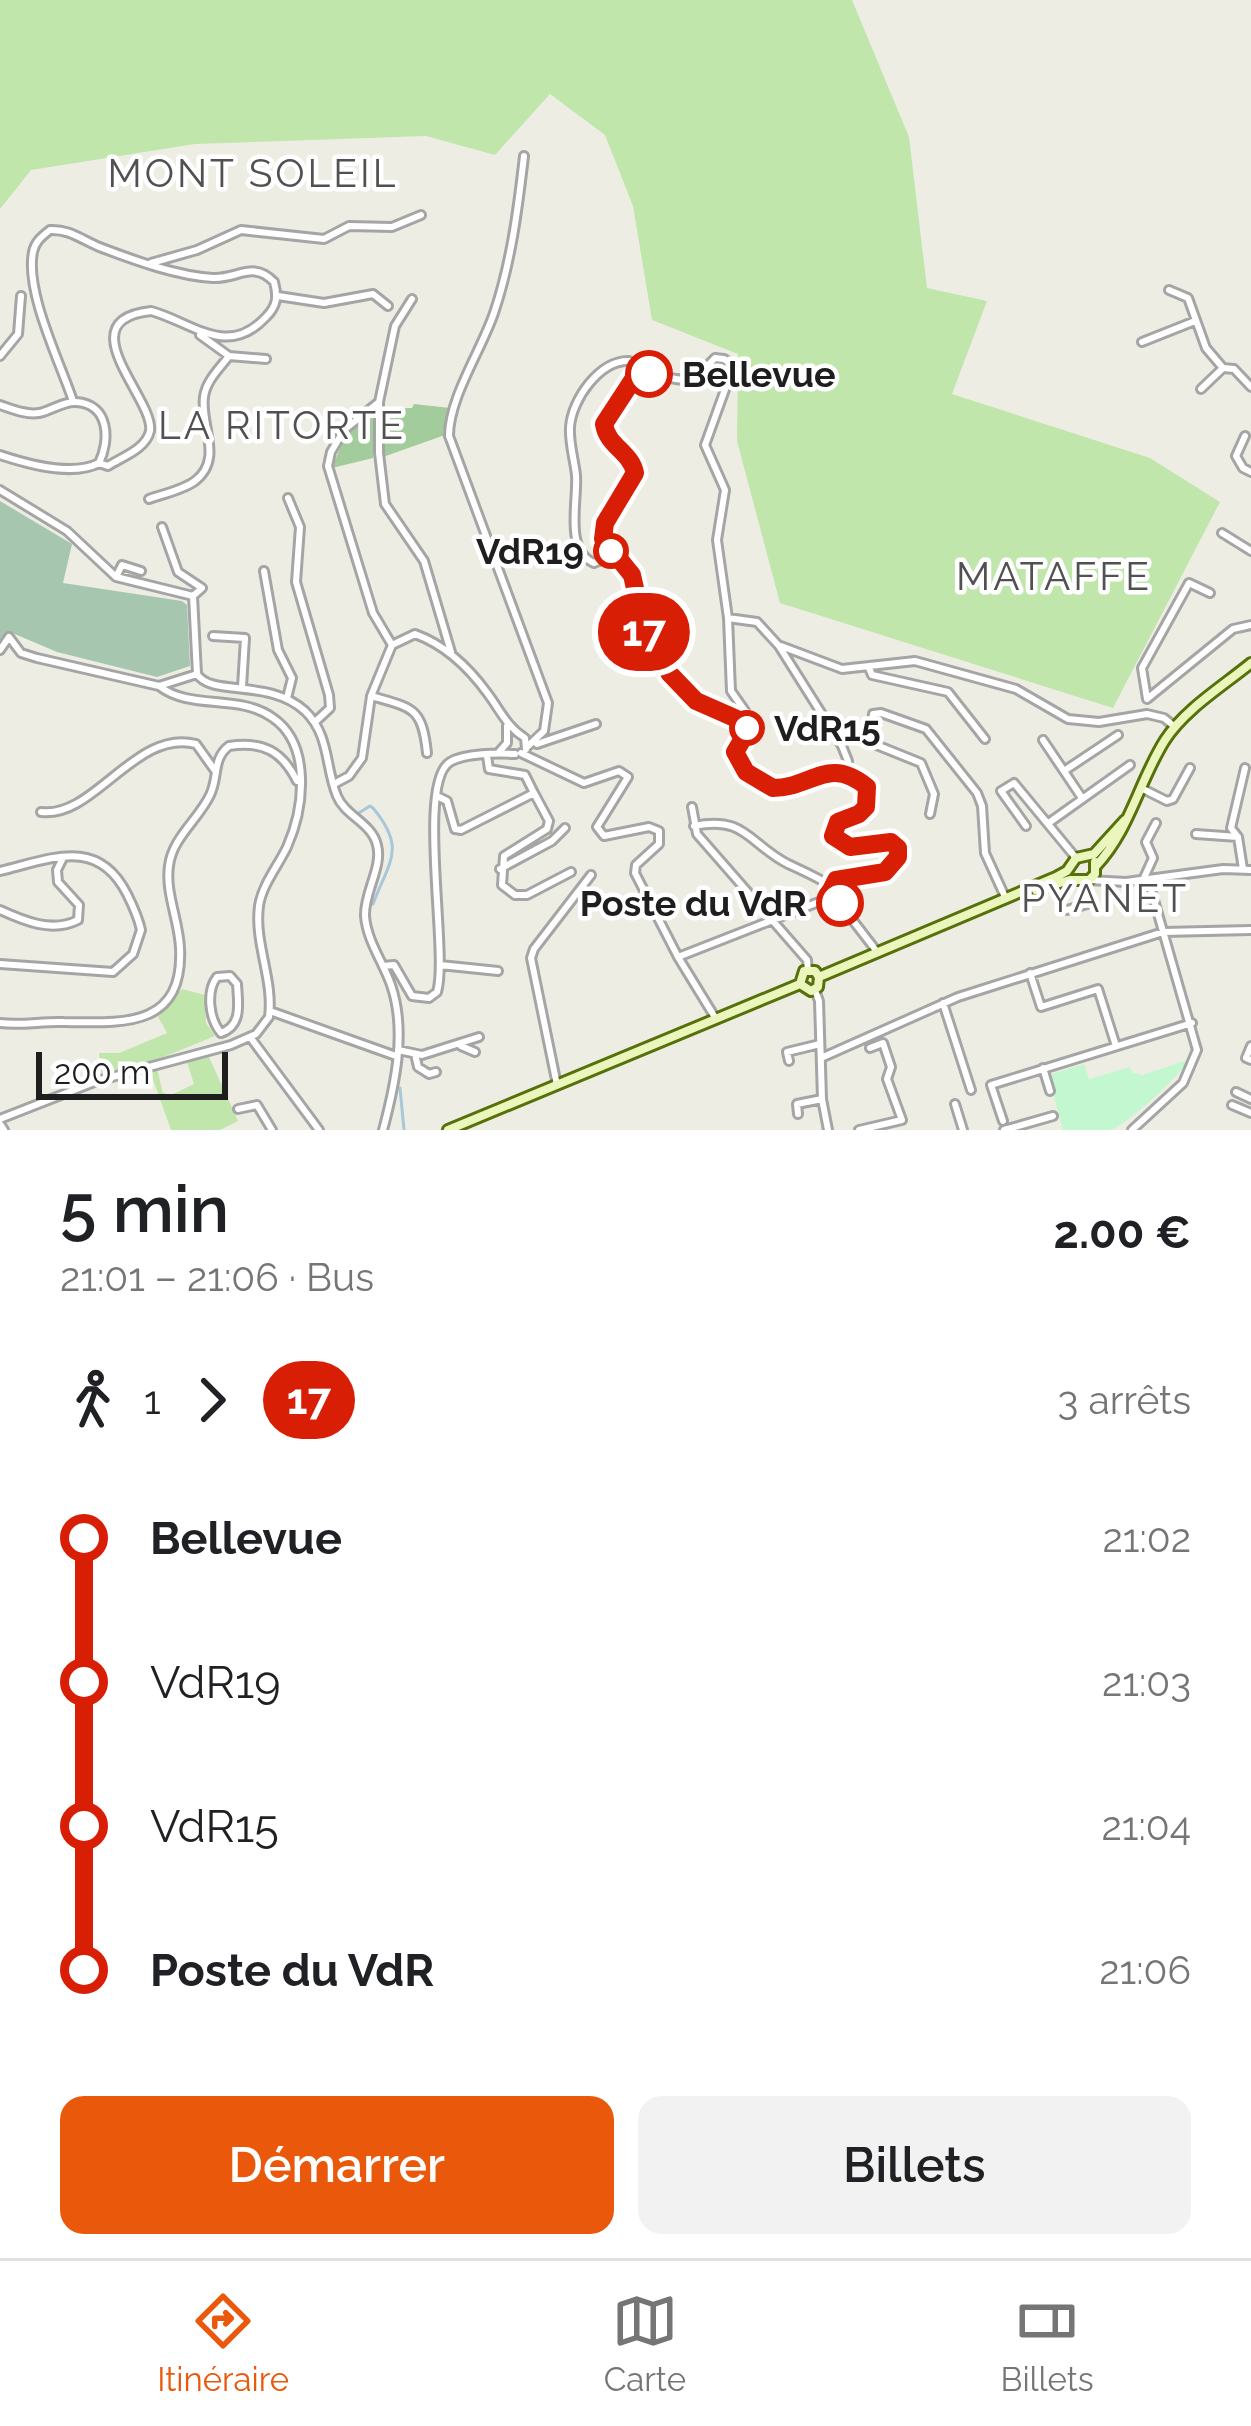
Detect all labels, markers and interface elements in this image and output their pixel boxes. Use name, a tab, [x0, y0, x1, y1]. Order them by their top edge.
district label: MONT SOLEIL	[107, 150, 399, 196]
marker: Bellevue	[627, 352, 671, 396]
place label: Bellevue	[682, 353, 836, 395]
district label: LA RITORTE	[158, 402, 406, 448]
place label: VdR19	[476, 530, 584, 572]
marker: VdR19	[595, 535, 627, 567]
district label: MATAFFE	[956, 553, 1152, 599]
line badge: 17	[590, 593, 698, 671]
text: 17	[622, 607, 666, 656]
place label: VdR15	[774, 707, 881, 749]
marker: VdR15	[731, 712, 763, 744]
district label: PYANET	[1021, 875, 1189, 921]
marker: Poste du VdR	[818, 881, 862, 925]
place label: Poste du VdR	[580, 882, 807, 924]
scale bar	[36, 1046, 228, 1099]
text: 200 m	[54, 1053, 150, 1092]
text: 5 min	[60, 1170, 229, 1247]
text: 2.00 €	[1054, 1206, 1191, 1259]
text: 21:01 – 21:06 · Bus	[60, 1254, 374, 1300]
icon: walk	[60, 1367, 126, 1433]
icon: forward	[179, 1367, 245, 1433]
text: 17	[287, 1375, 331, 1424]
text: 1	[144, 1377, 161, 1423]
text: 3 arrêts	[1058, 1377, 1191, 1423]
text: Bellevue	[150, 1512, 342, 1565]
text: 21:02	[1102, 1515, 1191, 1561]
text: VdR19	[150, 1656, 281, 1709]
text: 21:03	[1102, 1659, 1191, 1705]
text: VdR15	[150, 1800, 279, 1853]
text: 21:04	[1101, 1803, 1191, 1849]
text: Poste du VdR	[150, 1944, 434, 1997]
text: 21:06	[1099, 1947, 1191, 1993]
button: Démarrer	[60, 2096, 614, 2234]
button: Billets	[638, 2096, 1191, 2234]
tab: Itinéraire	[157, 2288, 289, 2399]
tab: Carte	[604, 2288, 686, 2399]
tab: Billets	[1000, 2288, 1094, 2399]

